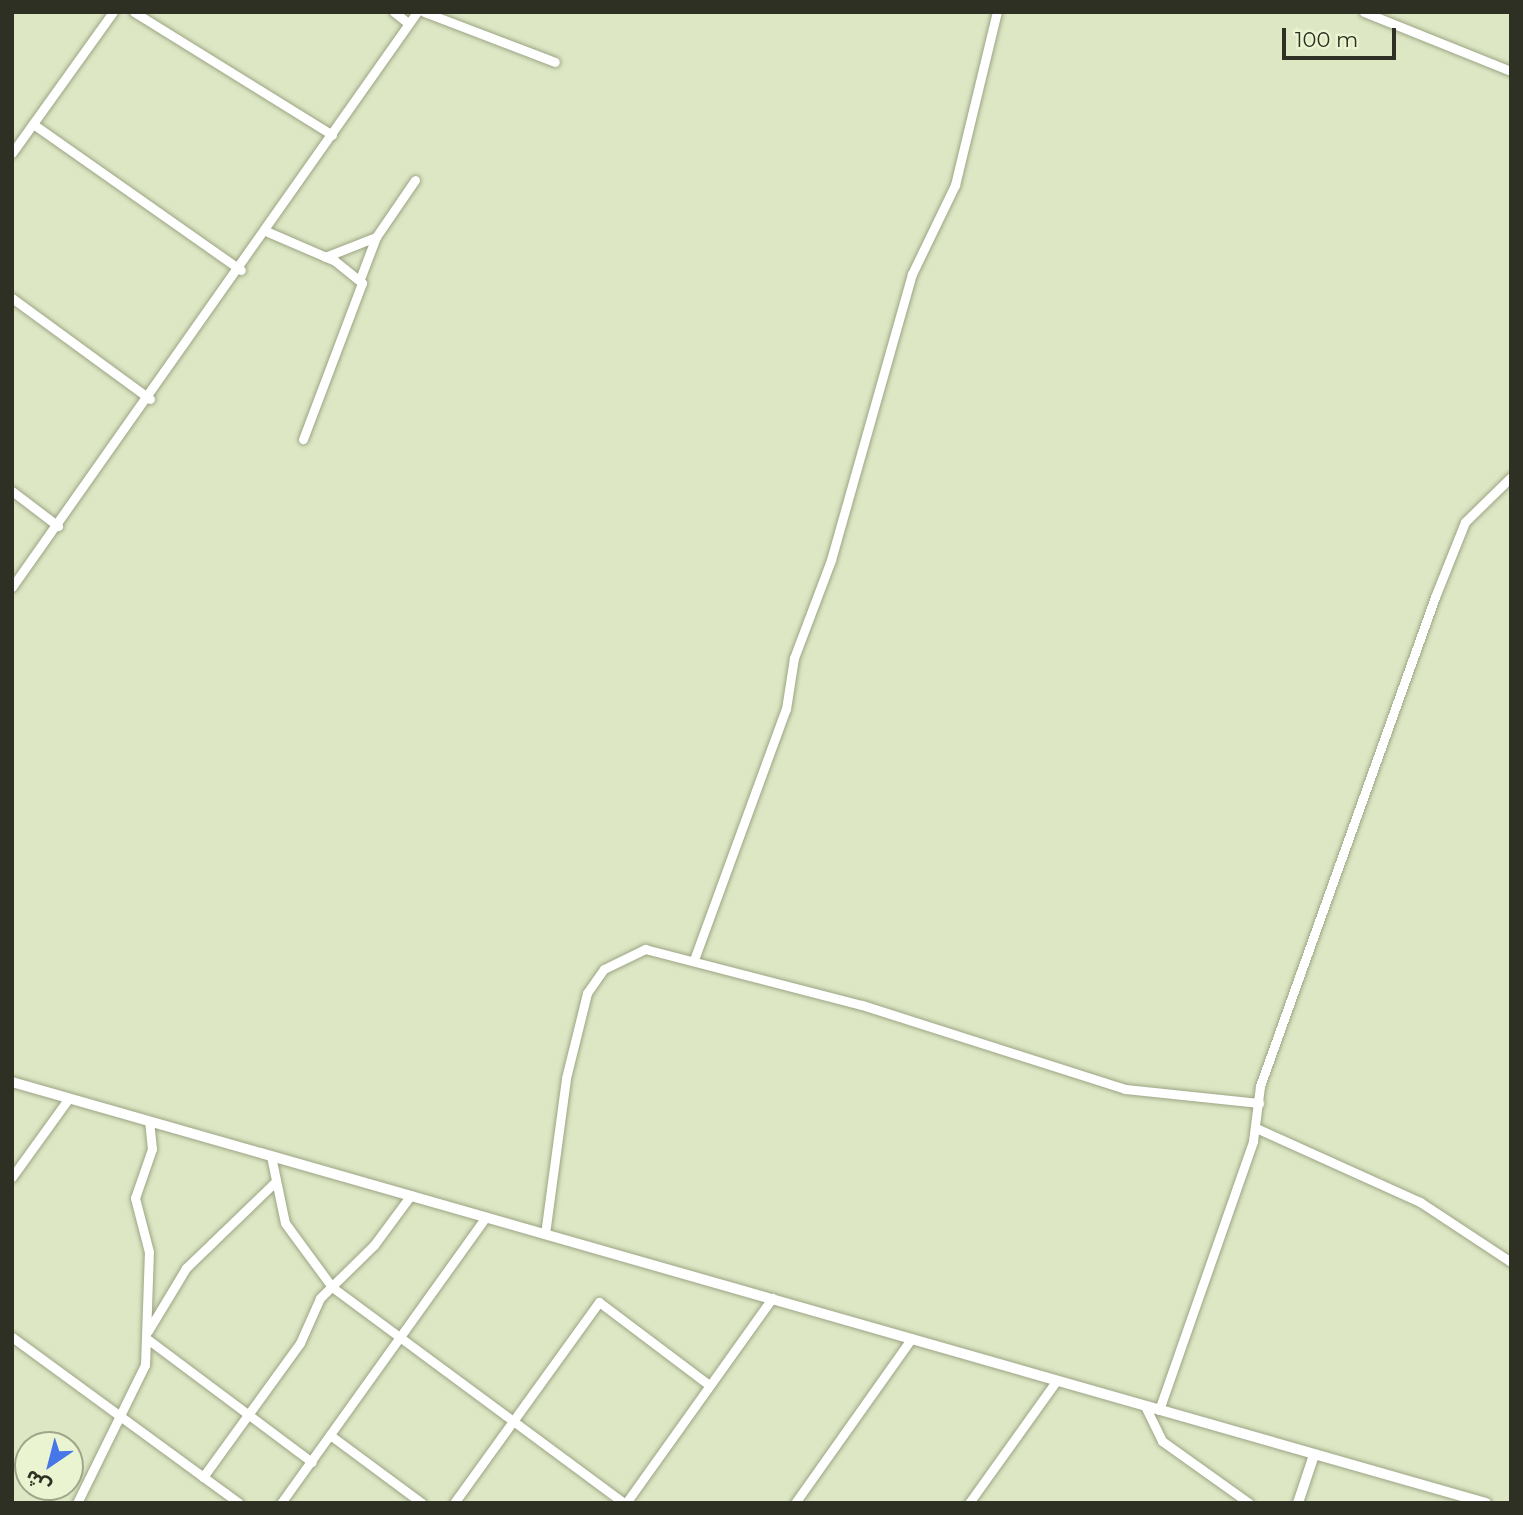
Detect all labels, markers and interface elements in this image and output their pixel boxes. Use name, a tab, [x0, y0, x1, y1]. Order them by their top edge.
scale bar	[1285, 14, 1399, 58]
text: 100 m	[1295, 27, 1358, 52]
north arrow	[14, 1431, 84, 1501]
text: ش	[21, 1465, 55, 1499]

